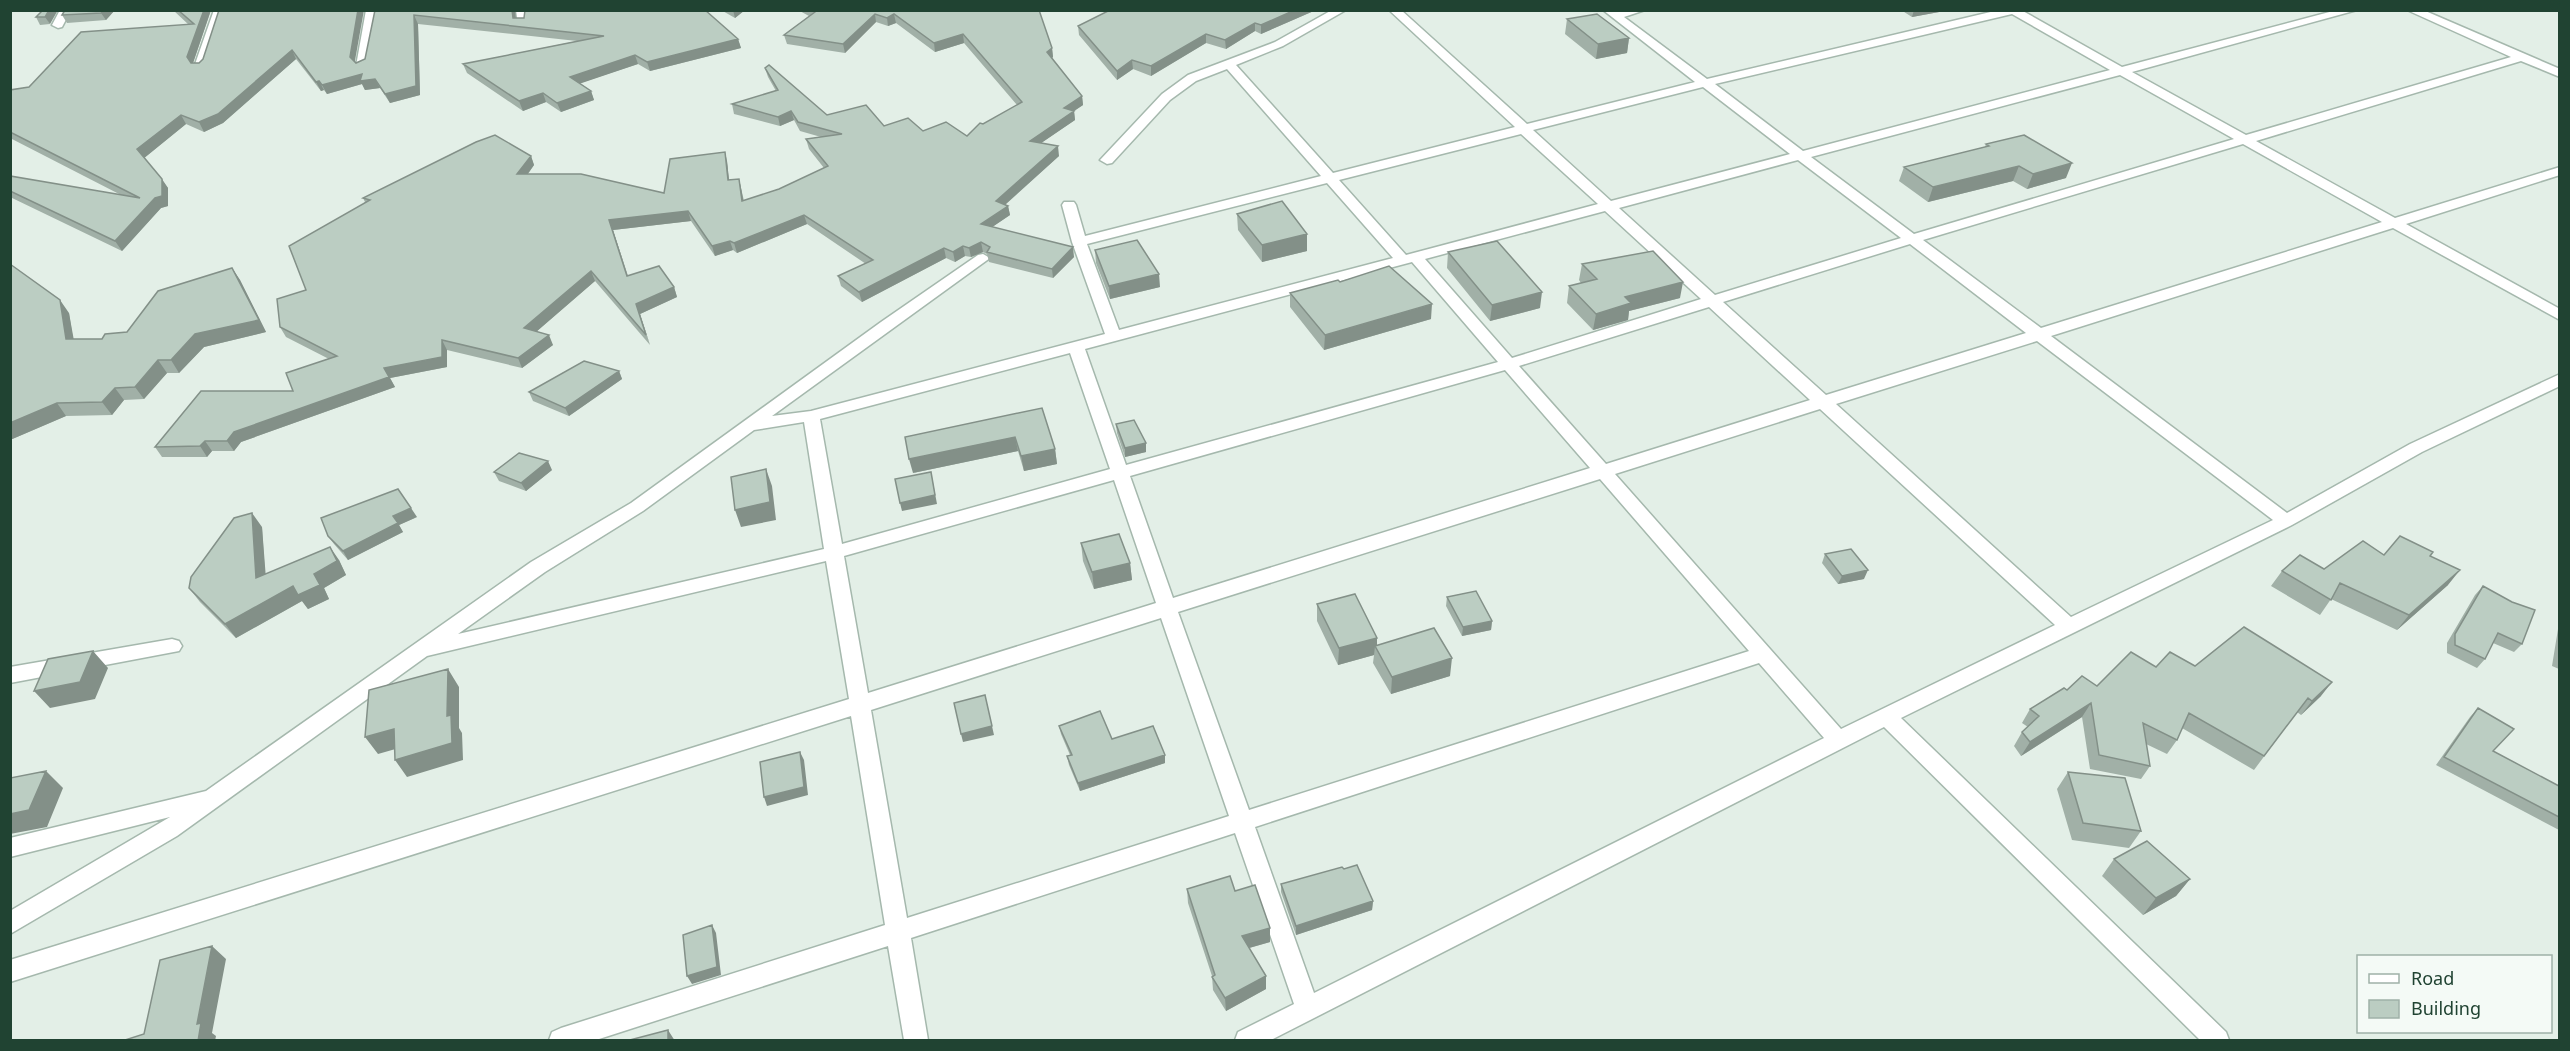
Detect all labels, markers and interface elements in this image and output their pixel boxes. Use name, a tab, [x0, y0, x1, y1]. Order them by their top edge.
legend	[2357, 955, 2552, 1033]
text: Road	[2411, 966, 2454, 990]
text: Building	[2411, 996, 2481, 1020]

